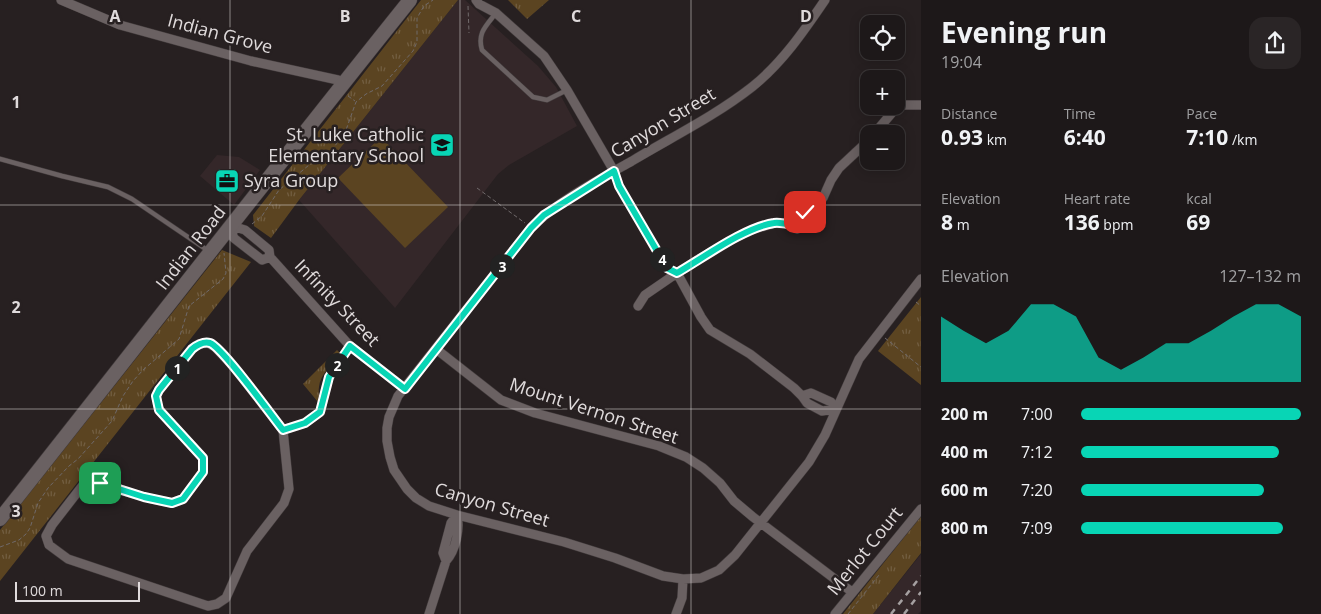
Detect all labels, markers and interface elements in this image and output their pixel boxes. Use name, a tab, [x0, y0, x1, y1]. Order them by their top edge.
text: A	[109, 5, 121, 27]
text: B	[340, 5, 350, 27]
text: C	[571, 5, 581, 27]
text: D	[800, 5, 812, 27]
street label: Indian Grove	[165, 8, 275, 59]
text: Evening run	[941, 13, 1107, 51]
map controls	[860, 15, 905, 170]
button: locate	[860, 15, 905, 60]
button: share	[1249, 17, 1301, 69]
text: 19:04	[941, 51, 982, 73]
button: +	[860, 70, 905, 115]
street label: Canyon Street	[606, 81, 719, 163]
text: 1	[11, 91, 21, 113]
text: Distance	[941, 104, 997, 123]
text: Time	[1064, 104, 1096, 123]
text: Pace	[1186, 104, 1217, 123]
place label: St. Luke Catholic Elementary School	[268, 122, 424, 167]
text: 0.93	[941, 123, 983, 151]
text: 6:40	[1064, 123, 1106, 151]
text: 7:10	[1186, 123, 1228, 151]
button: −	[860, 125, 905, 170]
text: km	[983, 130, 1007, 149]
text: /km	[1228, 130, 1257, 149]
school or university icon: St. Luke Catholic Elementary School	[429, 132, 455, 158]
office icon: Syra Group	[214, 168, 240, 194]
place label: Syra Group	[244, 168, 338, 192]
text: Elevation	[941, 189, 1000, 208]
text: Heart rate	[1064, 189, 1130, 208]
text: kcal	[1186, 189, 1212, 208]
pin	[784, 191, 826, 233]
icon: check	[791, 198, 819, 226]
street label: Indian Road	[150, 200, 231, 294]
text: 8	[941, 208, 953, 236]
text: 136	[1064, 208, 1100, 236]
text: 69	[1186, 208, 1210, 236]
text: m	[953, 215, 970, 234]
text: bpm	[1100, 215, 1133, 234]
pin: 4	[650, 246, 674, 272]
text: 4	[658, 250, 667, 269]
street label: Infinity Street	[290, 253, 385, 351]
pin: 3	[490, 254, 514, 278]
text: 3	[498, 257, 507, 276]
text: Elevation	[941, 265, 1009, 287]
text: 127–132 m	[1219, 265, 1301, 287]
text: 2	[11, 296, 21, 318]
pin: 2	[324, 352, 350, 378]
pin: 1	[164, 356, 190, 380]
text: 2	[333, 356, 342, 375]
text: 1	[173, 359, 182, 378]
street label: Mount Vernon Street	[507, 371, 682, 449]
text: 200 m	[941, 403, 988, 425]
text: 7:00	[1021, 403, 1053, 425]
text: 400 m	[941, 441, 988, 463]
text: 7:12	[1021, 441, 1053, 463]
pin	[79, 462, 121, 504]
icon: arrive	[86, 469, 114, 497]
street label: Canyon Street	[432, 476, 552, 532]
text: 600 m	[941, 479, 988, 501]
text: 7:20	[1021, 479, 1053, 501]
text: 3	[11, 500, 21, 522]
street label: Merlot Court	[821, 501, 907, 600]
text: 800 m	[941, 517, 988, 539]
text: 7:09	[1021, 517, 1053, 539]
scale bar	[15, 579, 140, 602]
text: 100 m	[22, 581, 63, 600]

